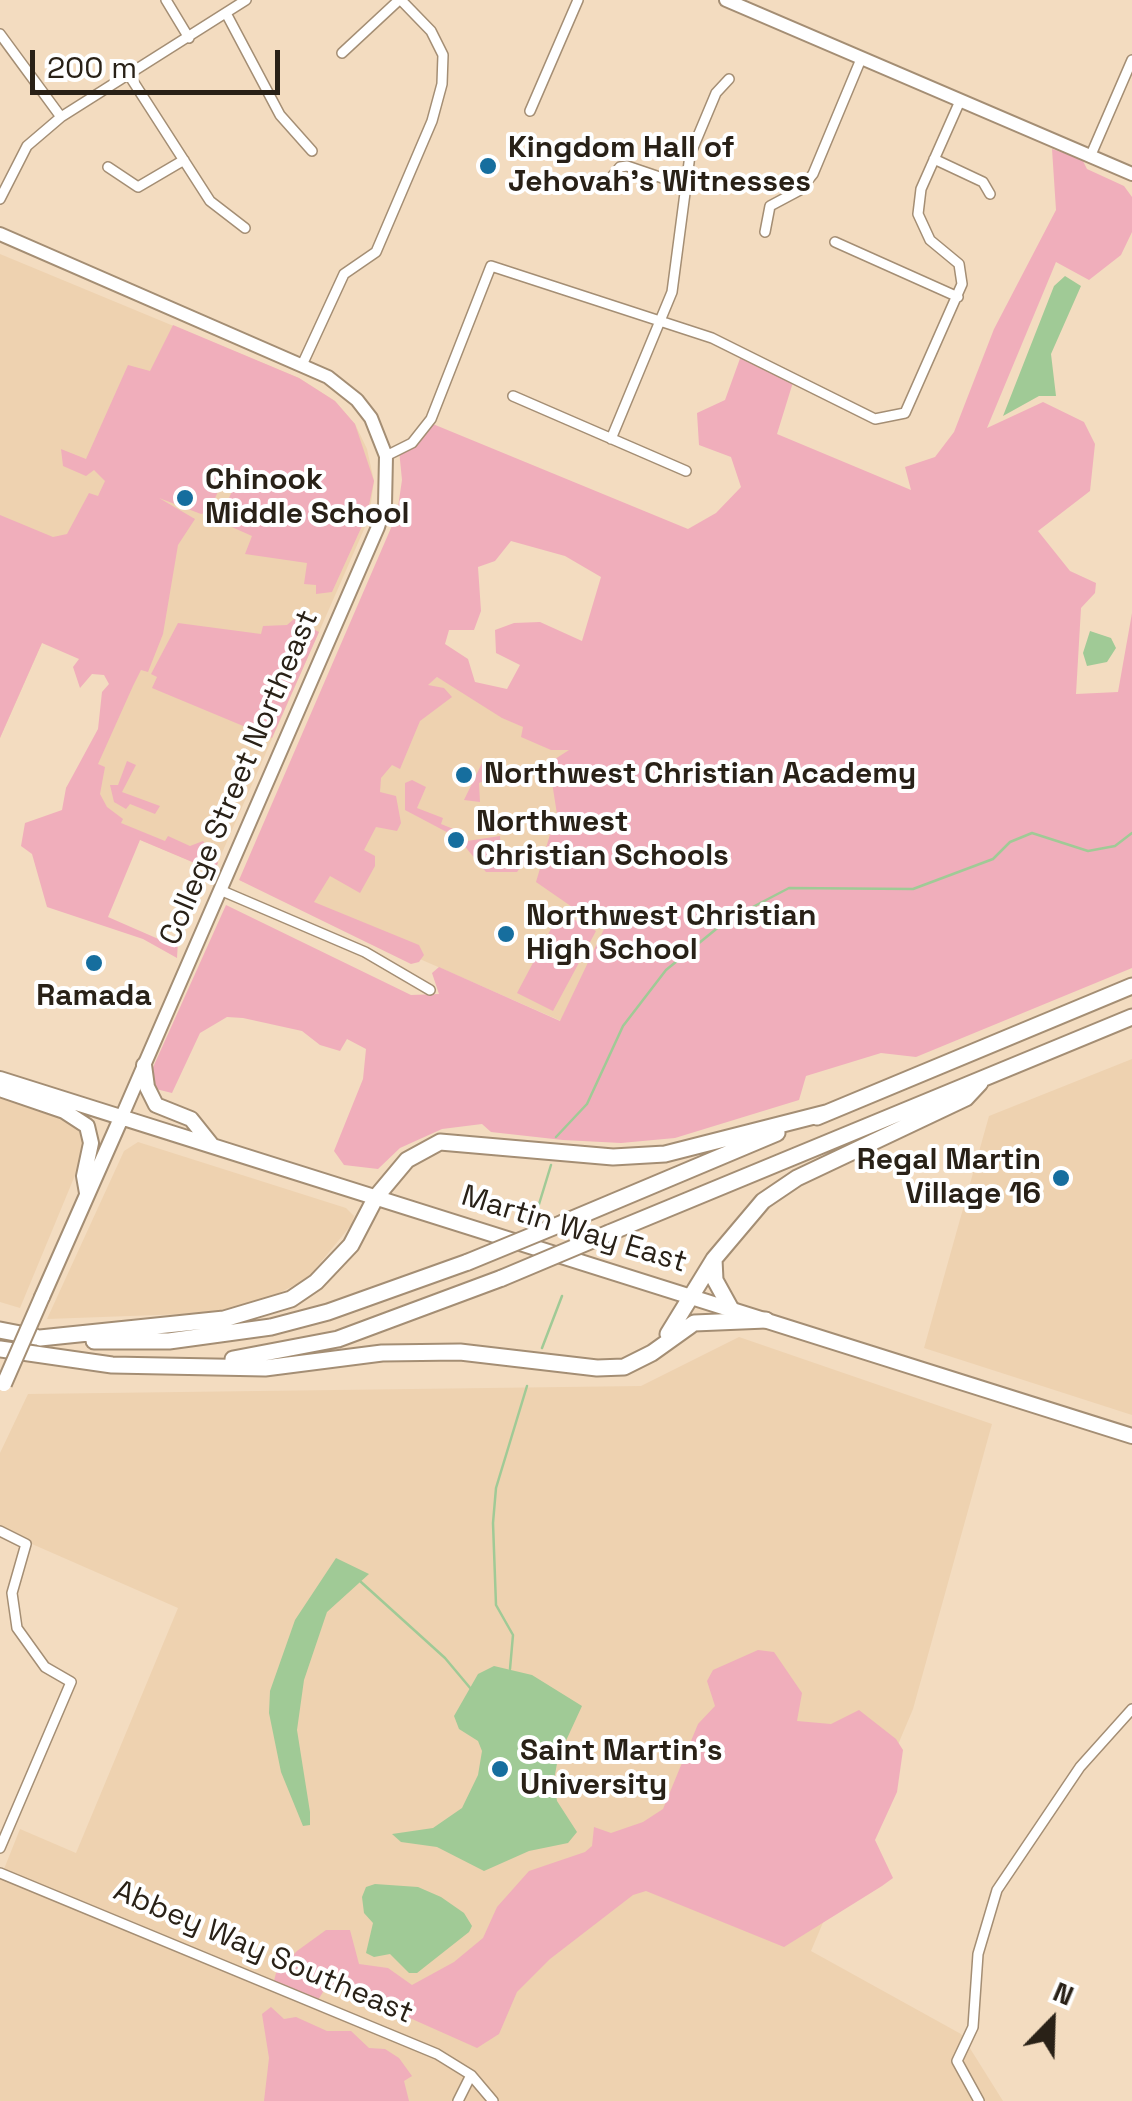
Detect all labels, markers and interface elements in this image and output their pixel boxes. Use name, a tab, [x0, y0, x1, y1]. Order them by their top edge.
scale bar	[35, 30, 285, 92]
text: 200 m	[47, 48, 137, 87]
place label: Kingdom Hall of Jehovah's Witnesses	[508, 131, 811, 202]
marker: Kingdom Hall of Jehovah's Witnesses	[477, 155, 499, 177]
place label: Chinook Middle School	[205, 463, 410, 534]
marker: Chinook Middle School	[174, 487, 196, 509]
street label: College Street Northeast	[153, 605, 327, 951]
place label: Northwest Christian Academy	[484, 757, 916, 793]
marker: Northwest Christian Academy	[453, 764, 475, 786]
place label: Northwest Christian Schools	[476, 805, 729, 876]
marker: Northwest Christian Schools	[445, 829, 467, 851]
place label: Northwest Christian High School	[526, 899, 817, 970]
marker: Northwest Christian High School	[495, 923, 517, 945]
marker: Ramada	[83, 952, 105, 974]
place label: Ramada	[36, 979, 152, 1015]
place label: Regal Martin Village 16	[857, 1143, 1041, 1214]
marker: Regal Martin Village 16	[1050, 1167, 1072, 1189]
street label: Martin Way East	[457, 1179, 691, 1281]
place label: Saint Martin's University	[520, 1734, 722, 1804]
marker: Saint Martin's University	[489, 1758, 511, 1780]
street label: Abbey Way Southeast	[108, 1874, 418, 2032]
north arrow	[1002, 1971, 1102, 2071]
text: N	[1048, 1973, 1079, 2014]

